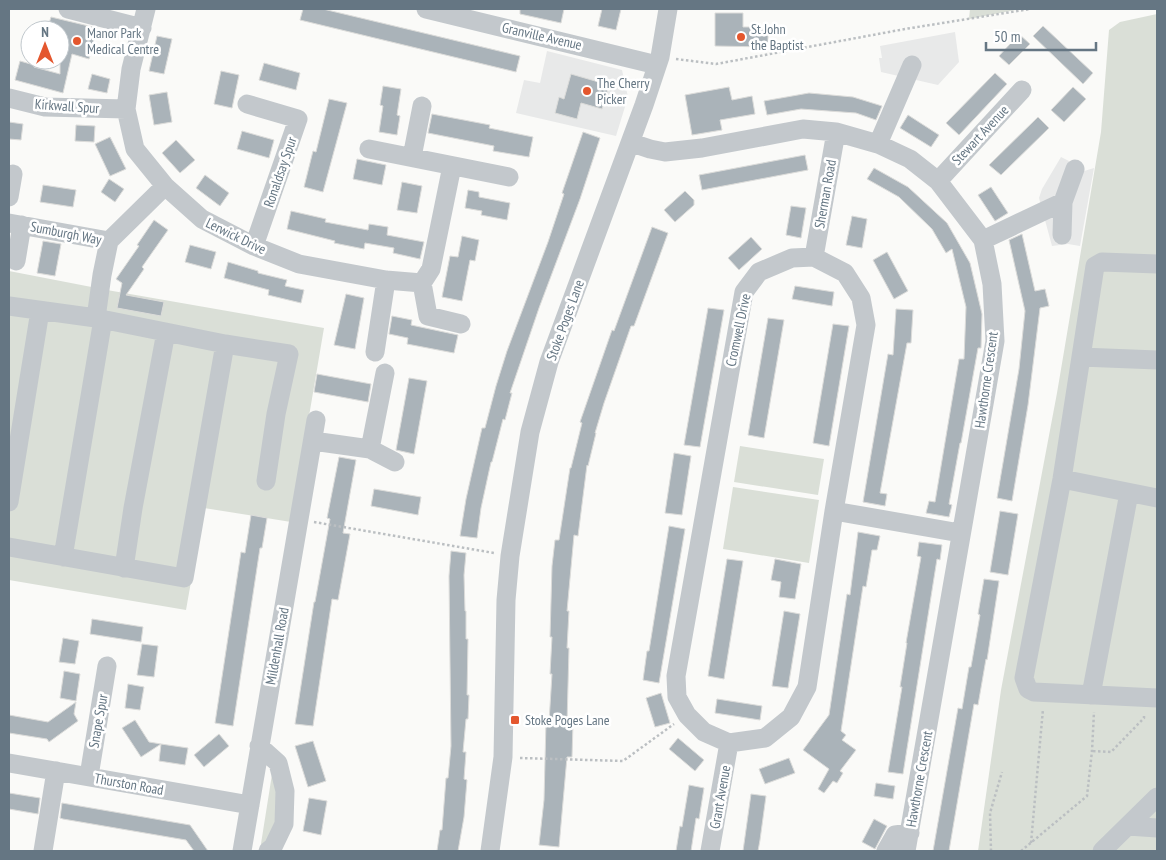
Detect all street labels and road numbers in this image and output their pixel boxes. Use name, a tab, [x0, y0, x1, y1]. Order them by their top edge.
street label: Granville Avenue	[500, 18, 584, 54]
street label: Kirkwall Spur	[34, 95, 100, 117]
street label: Stewart Avenue	[948, 101, 1012, 169]
street label: Ronaldsay Spur	[260, 134, 301, 210]
street label: Sherman Road	[810, 158, 840, 230]
street label: Lerwick Drive	[203, 214, 269, 258]
street label: Sumburgh Way	[29, 217, 104, 249]
street label: Stoke Poges Lane	[542, 277, 588, 363]
street label: Cromwell Drive	[721, 292, 755, 368]
street label: Hawthorne Crescent	[970, 330, 1002, 429]
street label: Mildenhall Road	[261, 606, 293, 686]
street label: Snape Spur	[84, 692, 112, 749]
street label: Hawthorne Crescent	[902, 729, 936, 828]
street label: Grant Avenue	[706, 764, 734, 830]
street label: Thurston Road	[93, 769, 165, 799]

